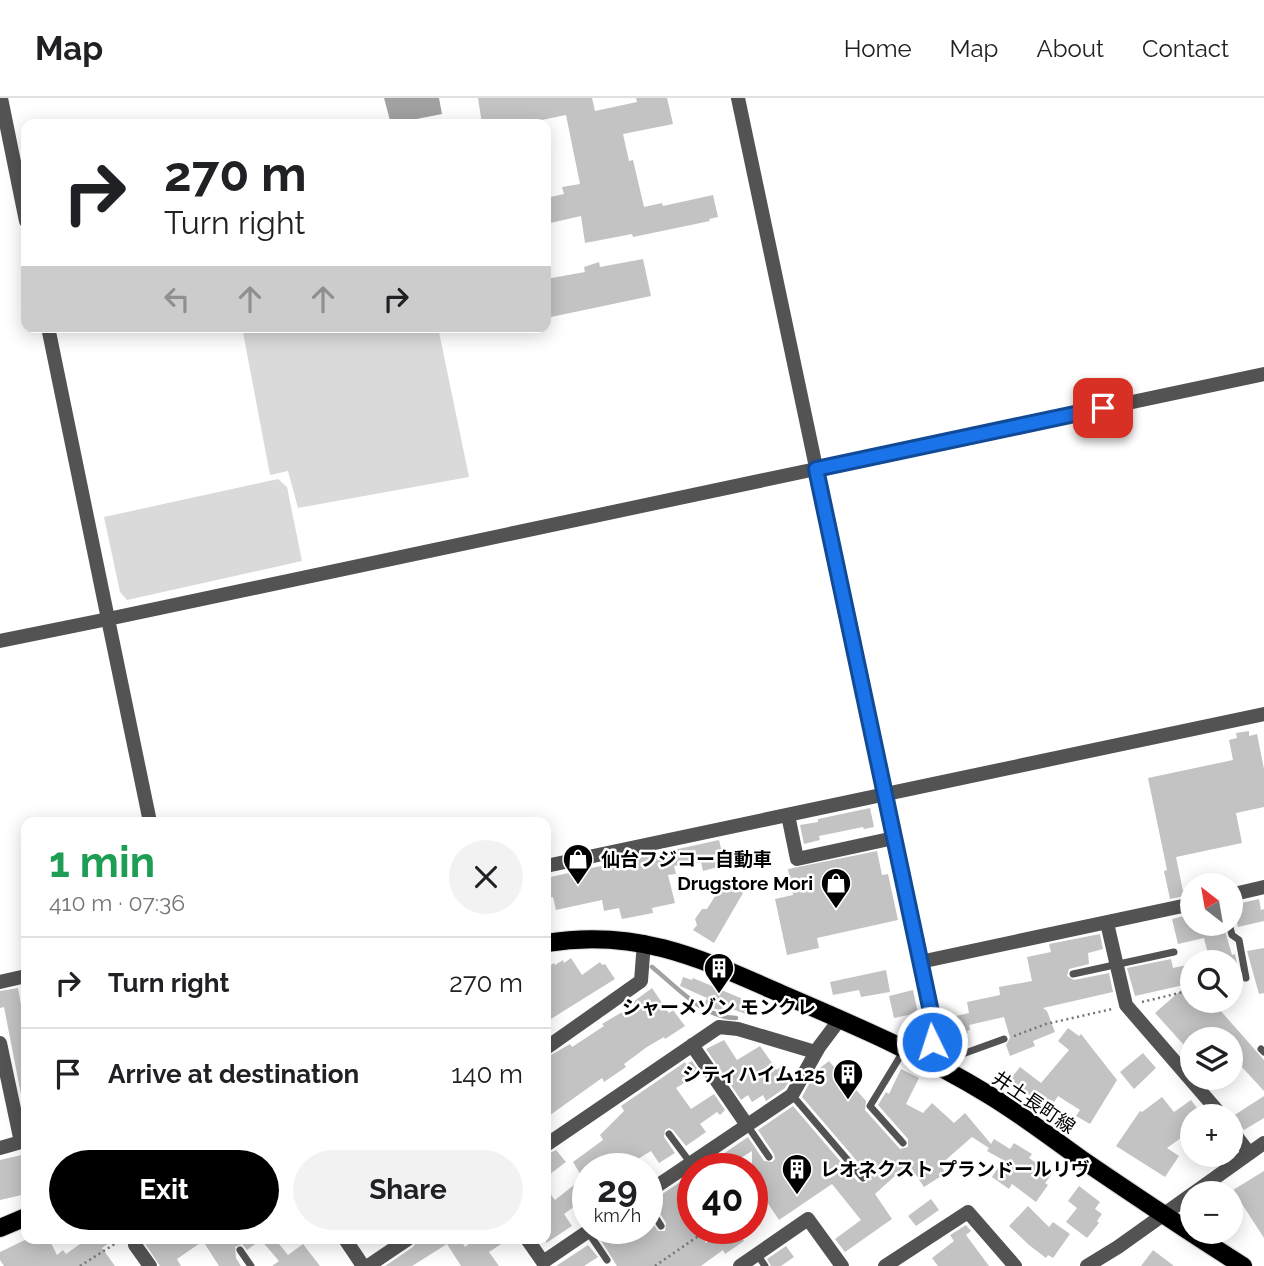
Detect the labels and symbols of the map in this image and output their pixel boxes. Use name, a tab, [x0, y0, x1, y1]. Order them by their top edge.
pin	[1073, 378, 1133, 438]
shop icon: 仙台フジコー自動車	[561, 842, 595, 886]
place label: 仙台フジコー自動車	[601, 848, 772, 870]
shop icon: Drugstore Mori	[819, 866, 853, 910]
place label: Drugstore Mori	[677, 872, 813, 894]
north arrow	[1180, 873, 1242, 936]
building icon: シャーメゾン モンクレ	[702, 951, 736, 995]
place label: シャーメゾン モンクレ	[622, 996, 816, 1018]
position arrow	[895, 1005, 969, 1079]
building icon: シティハイム125	[831, 1057, 865, 1101]
place label: シティハイム125	[682, 1063, 825, 1085]
street label: 井土長町線	[988, 1066, 1080, 1138]
building icon: レオネクスト プランドールリヴ	[780, 1152, 814, 1196]
speed limit sign: 40	[677, 1153, 768, 1244]
place label: レオネクスト プランドールリヴ	[820, 1158, 1090, 1180]

